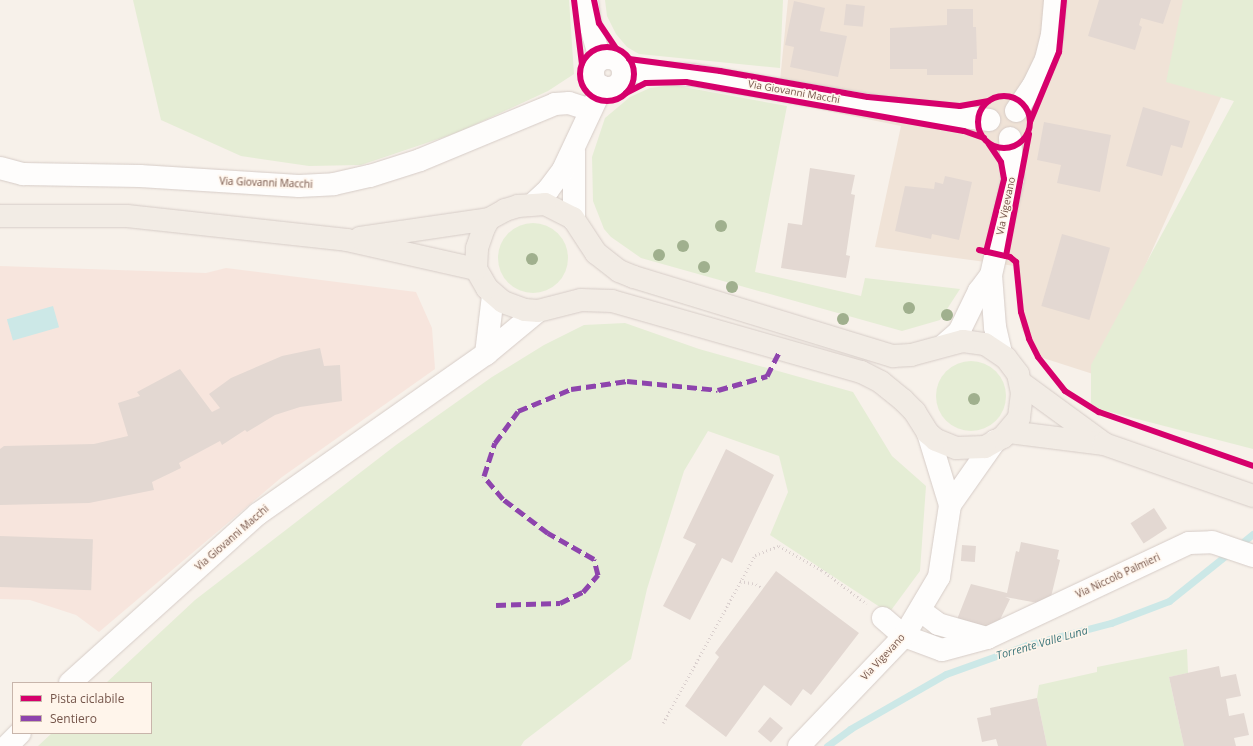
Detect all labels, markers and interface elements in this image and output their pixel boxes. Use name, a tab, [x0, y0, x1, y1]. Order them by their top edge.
street label: Via Giovanni Macchi	[747, 78, 841, 106]
street label: Via Giovanni Macchi	[219, 175, 313, 191]
street label: Via Vigevano	[994, 176, 1018, 236]
street label: Via Giovanni Macchi	[193, 503, 271, 573]
street label: Via Niccolò Palmieri	[1074, 551, 1162, 601]
water label: Torrente Valle Luna	[995, 624, 1089, 662]
street label: Via Vigevano	[859, 631, 907, 683]
legend	[12, 682, 152, 734]
text: Pista ciclabile	[50, 690, 124, 707]
text: Sentiero	[50, 710, 97, 727]

